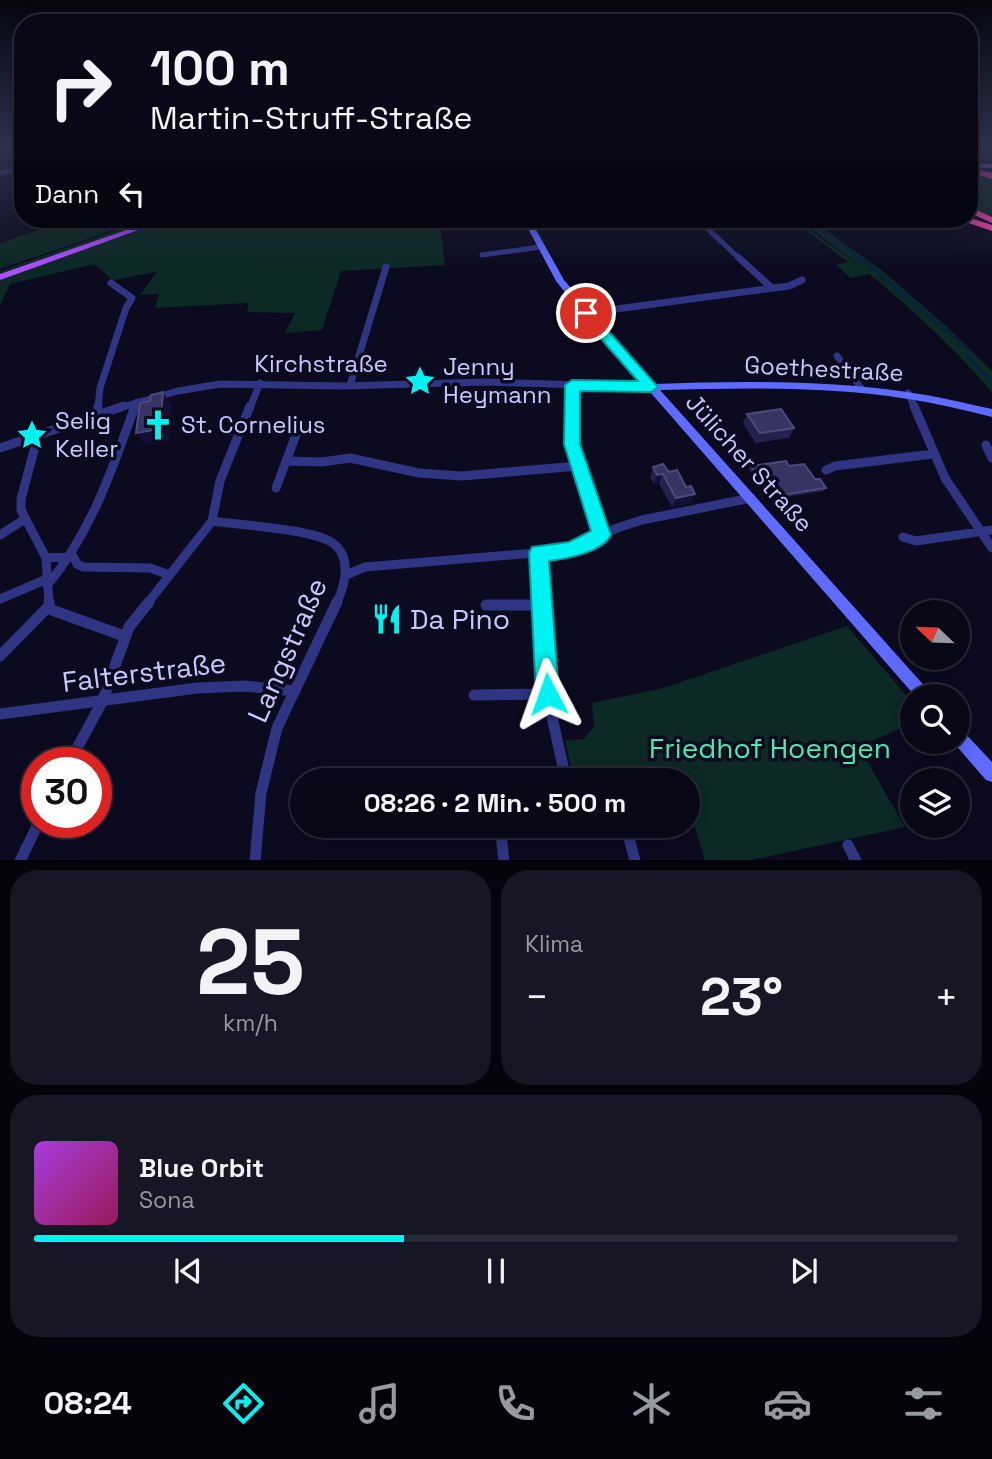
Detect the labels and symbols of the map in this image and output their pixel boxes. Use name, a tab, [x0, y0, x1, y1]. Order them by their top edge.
pin	[556, 283, 616, 343]
street label: Kirchstraße	[254, 348, 388, 379]
street label: Goethestraße	[744, 349, 904, 388]
place label: Jenny Heymann	[443, 351, 552, 410]
place icon: Jenny Heymann	[403, 364, 437, 398]
street label: Jülicher Straße	[679, 387, 820, 538]
place label: Selig Keller	[55, 405, 118, 464]
church icon: St. Cornelius	[141, 408, 175, 442]
place label: St. Cornelius	[181, 409, 326, 440]
place icon: Selig Keller	[15, 418, 49, 452]
street label: Langstraße	[239, 572, 335, 728]
north arrow	[900, 600, 970, 670]
place label: Da Pino	[410, 601, 510, 637]
restaurant icon: Da Pino	[370, 602, 404, 636]
street label: Falterstraße	[60, 644, 228, 700]
position arrow	[511, 657, 585, 731]
park label: Friedhof Hoengen	[649, 730, 891, 766]
speed limit sign: 30	[21, 747, 112, 838]

